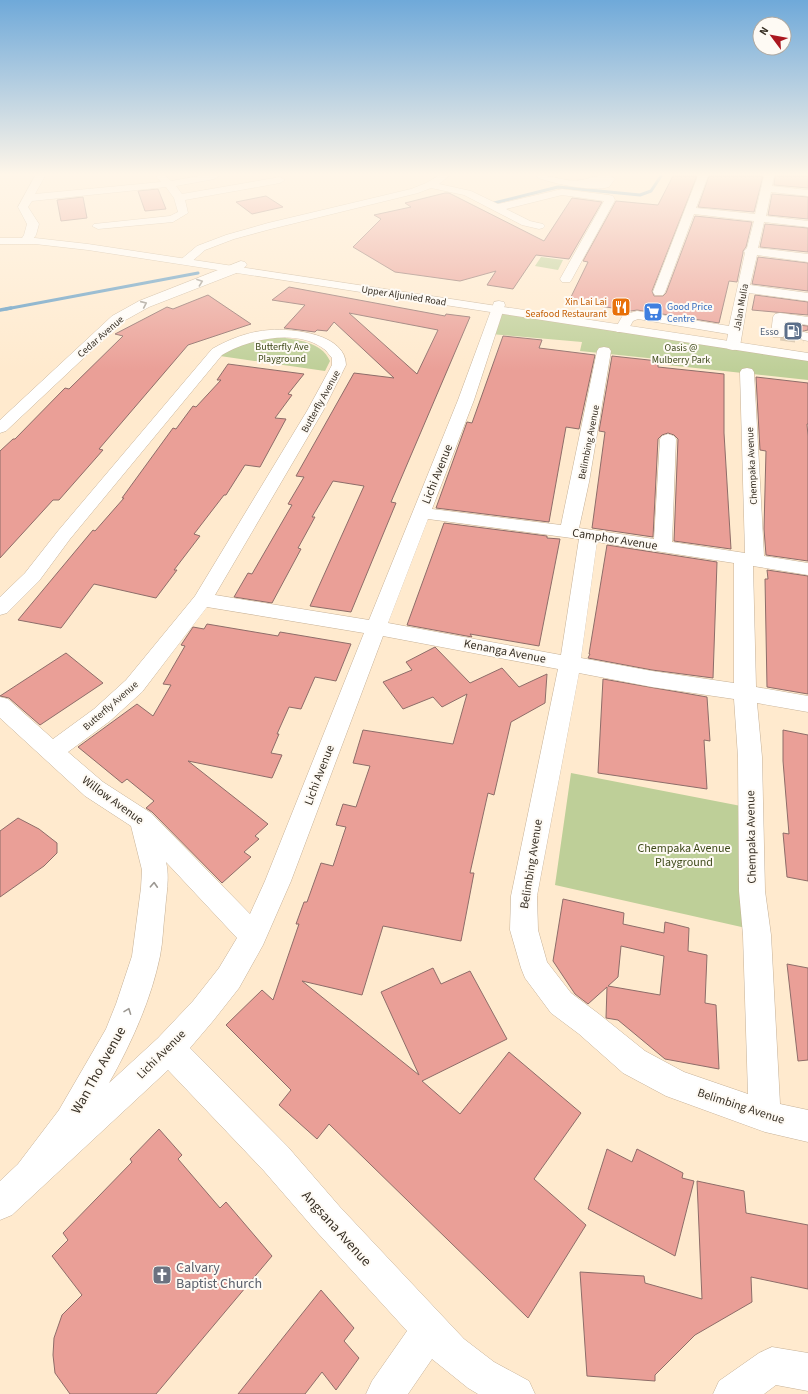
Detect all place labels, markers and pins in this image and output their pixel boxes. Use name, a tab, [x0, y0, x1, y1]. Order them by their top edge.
place label: Xin Lai Lai Seafood Restaurant	[525, 295, 608, 321]
restaurant icon: Xin Lai Lai Seafood Restaurant	[610, 296, 632, 318]
place label: Good Price Centre	[667, 300, 712, 326]
supermarket icon: Good Price Centre	[642, 301, 664, 323]
fuel station icon: Esso	[782, 320, 804, 342]
place label: Esso	[760, 325, 779, 339]
place label: Calvary Baptist Church	[176, 1258, 262, 1294]
church icon: Calvary Baptist Church	[151, 1264, 173, 1286]

